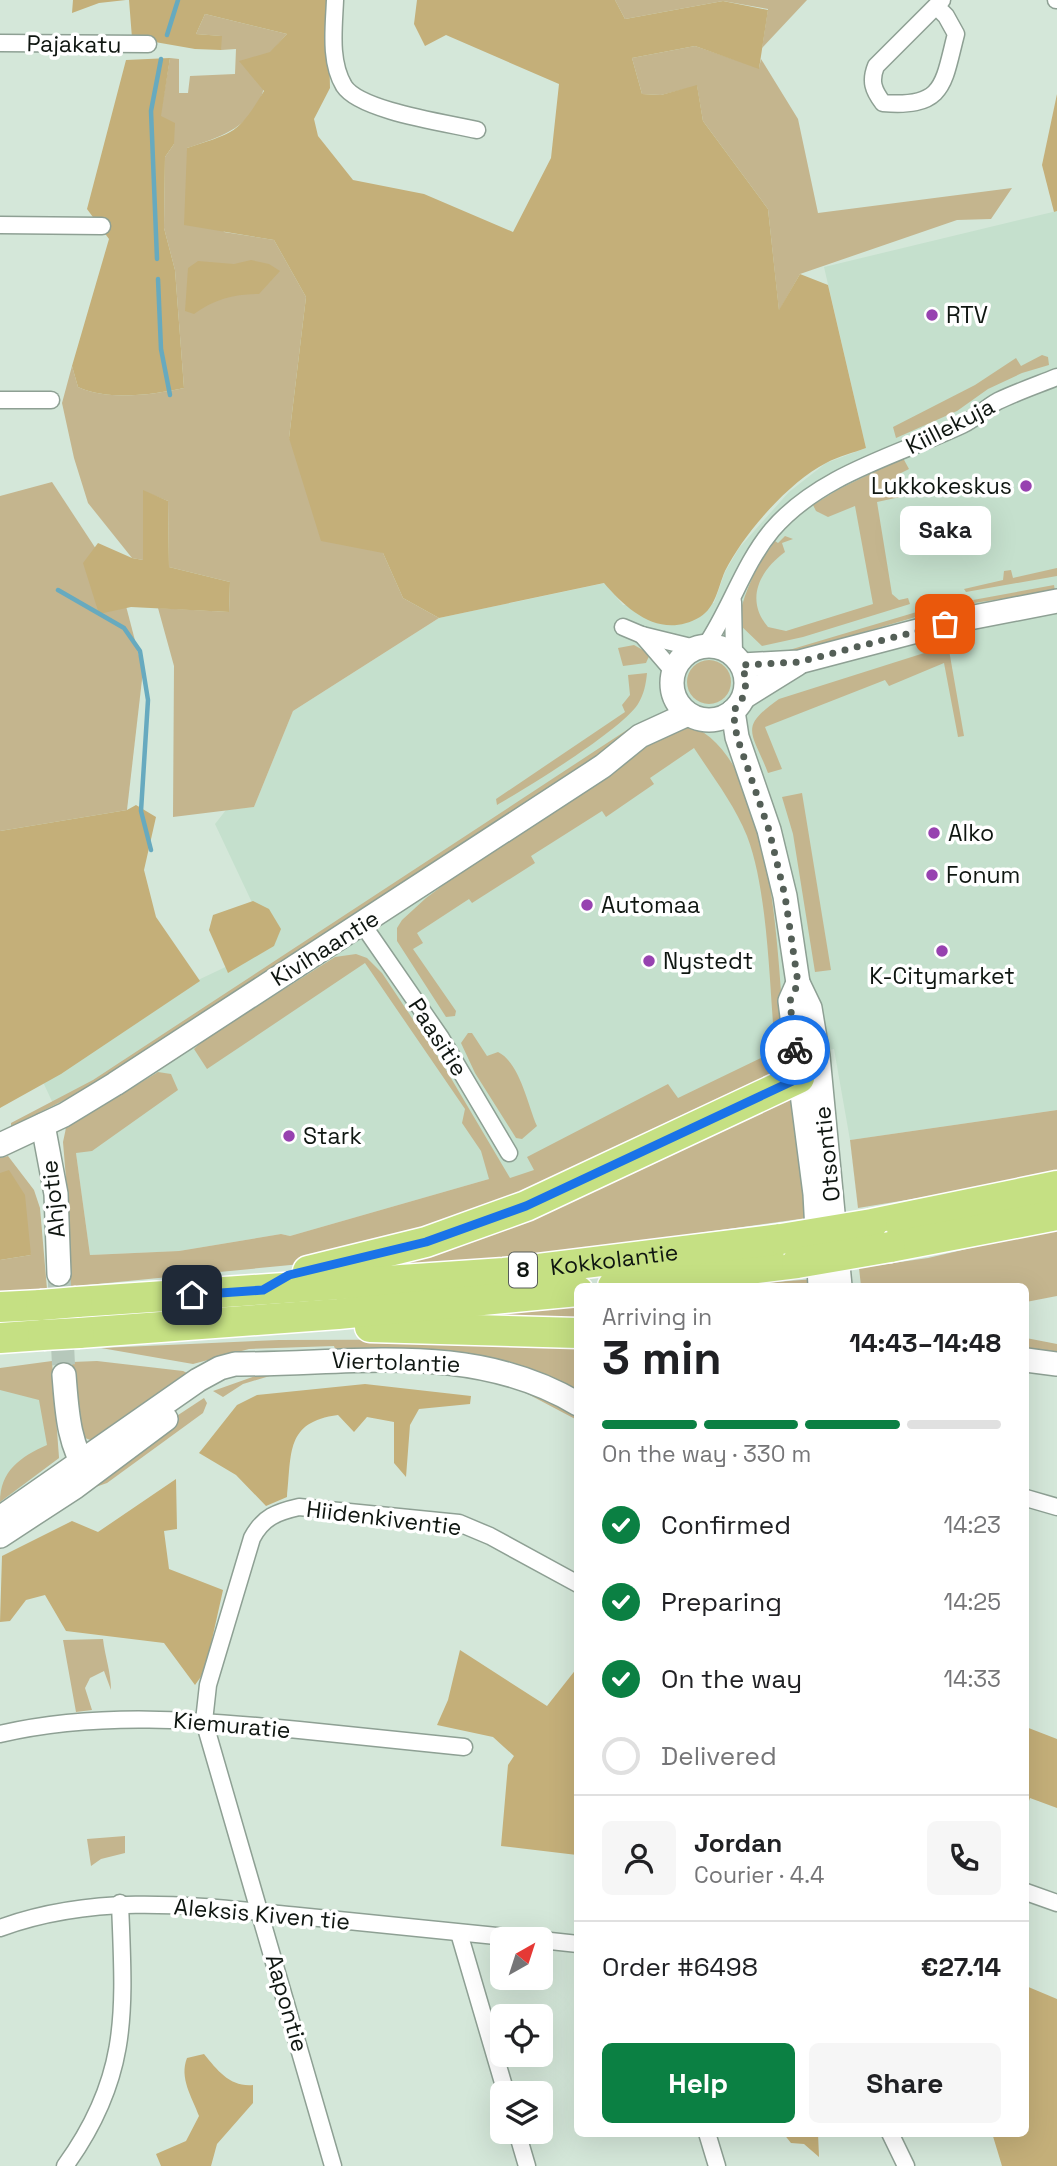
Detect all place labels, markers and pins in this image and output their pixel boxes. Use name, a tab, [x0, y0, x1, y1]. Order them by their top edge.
place label: RTV	[946, 300, 988, 330]
marker: RTV	[924, 307, 940, 323]
place label: Lukkokeskus	[871, 471, 1012, 501]
marker: Lukkokeskus	[1018, 478, 1034, 494]
callout: Saka	[900, 505, 990, 554]
pin	[915, 594, 975, 654]
place label: Alko	[948, 818, 994, 848]
marker: Alko	[926, 825, 942, 841]
place label: Fonum	[946, 860, 1020, 890]
marker: Fonum	[924, 867, 940, 883]
place label: Automaa	[601, 890, 700, 920]
marker: Automaa	[579, 897, 595, 913]
marker: K-Citymarket	[934, 943, 950, 959]
place label: Nystedt	[663, 946, 753, 976]
marker: Nystedt	[641, 953, 657, 969]
place label: K-Citymarket	[869, 961, 1015, 991]
place label: Stark	[303, 1121, 362, 1151]
marker: Stark	[281, 1128, 297, 1144]
pin	[162, 1265, 222, 1325]

